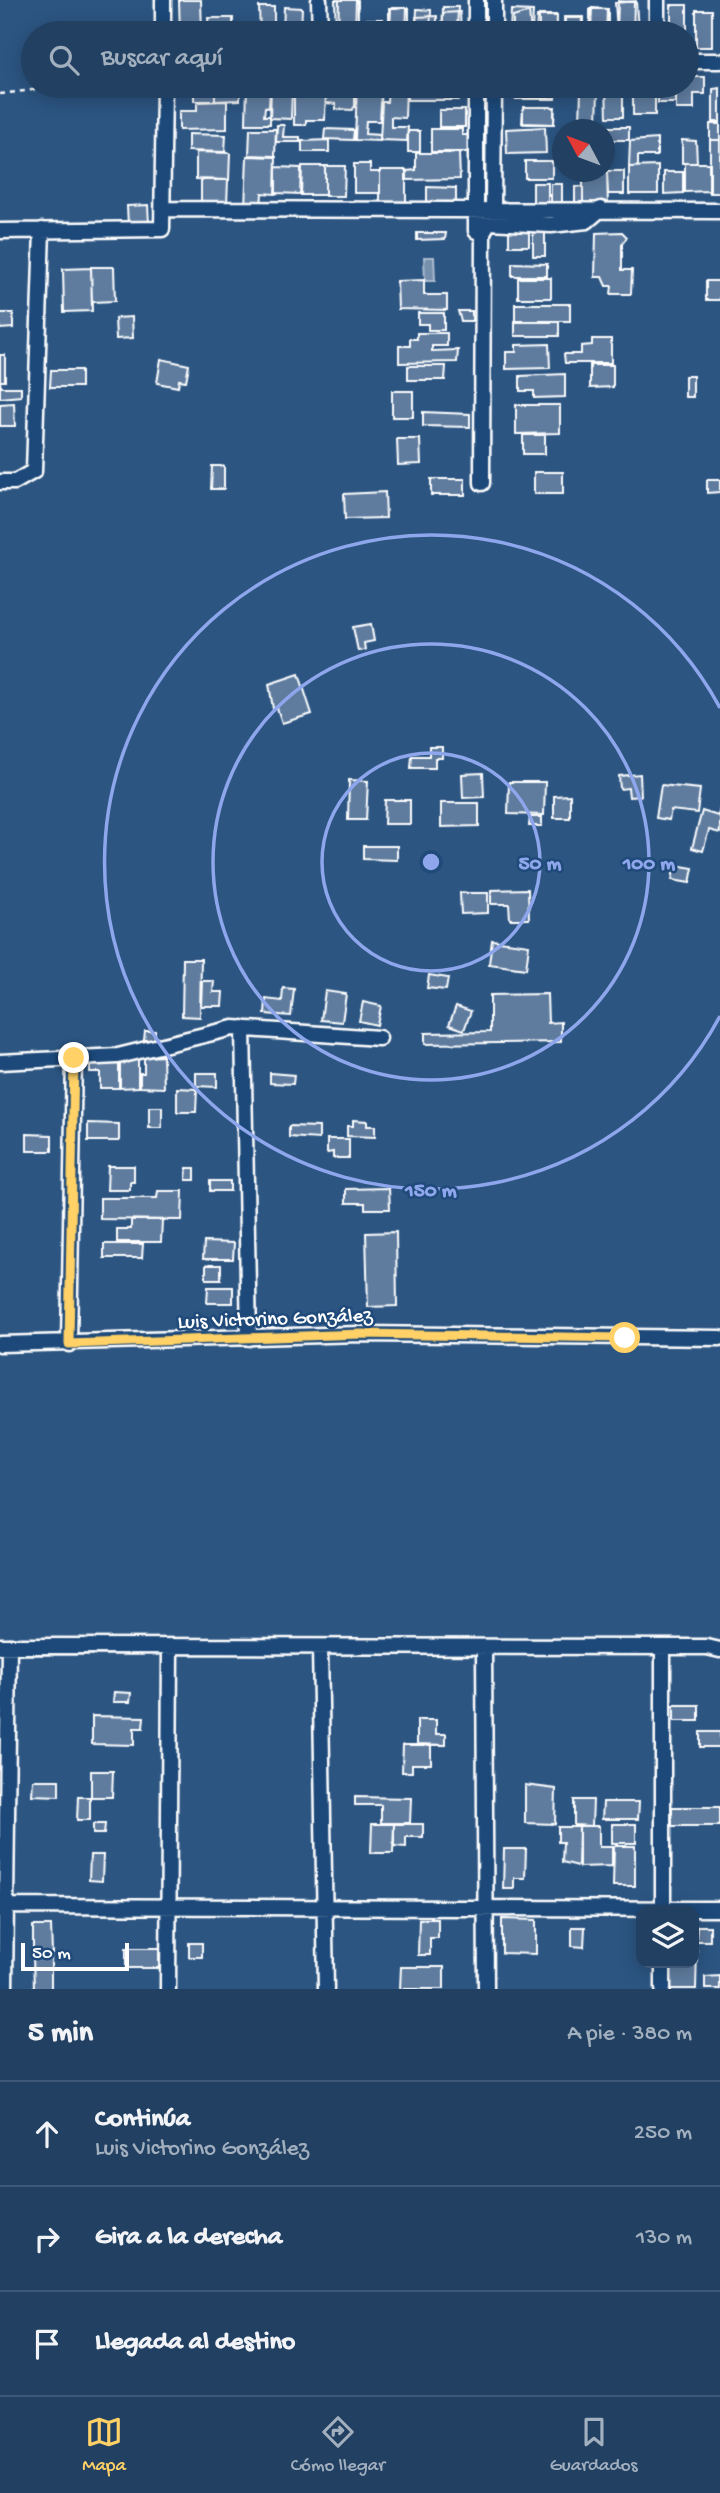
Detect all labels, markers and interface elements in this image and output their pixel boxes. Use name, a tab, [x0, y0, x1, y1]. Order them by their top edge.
search box	[21, 21, 699, 98]
icon: search	[45, 41, 83, 79]
text: Buscar aquí	[101, 44, 223, 75]
north arrow	[552, 119, 615, 182]
centre of rings	[419, 850, 443, 874]
text: 50 m	[519, 853, 562, 878]
text: 100 m	[622, 853, 675, 878]
route end	[58, 1042, 89, 1073]
text: 150 m	[404, 1180, 457, 1205]
street label: Luis Victorino González	[177, 1305, 374, 1336]
route start	[609, 1322, 640, 1353]
map controls	[636, 1905, 699, 1968]
button: layers	[636, 1905, 699, 1968]
scale bar	[21, 1940, 130, 1972]
text: 50 m	[32, 1943, 71, 1966]
text: 5 min	[28, 2017, 93, 2052]
text: A pie · 380 m	[567, 2021, 692, 2048]
text: Continúa	[95, 2105, 190, 2136]
icon: ahead	[28, 2115, 66, 2153]
text: 250 m	[634, 2120, 692, 2147]
text: Luis Victorino González	[95, 2136, 309, 2163]
icon: right	[28, 2220, 66, 2258]
text: Gira a la derecha	[95, 2223, 282, 2254]
text: 130 m	[636, 2225, 692, 2252]
icon: arrive	[28, 2325, 66, 2363]
text: Llegada al destino	[95, 2328, 295, 2359]
tab: Mapa	[82, 2413, 126, 2478]
tab: Cómo llegar	[291, 2413, 385, 2478]
tab: Guardados	[550, 2413, 638, 2478]

